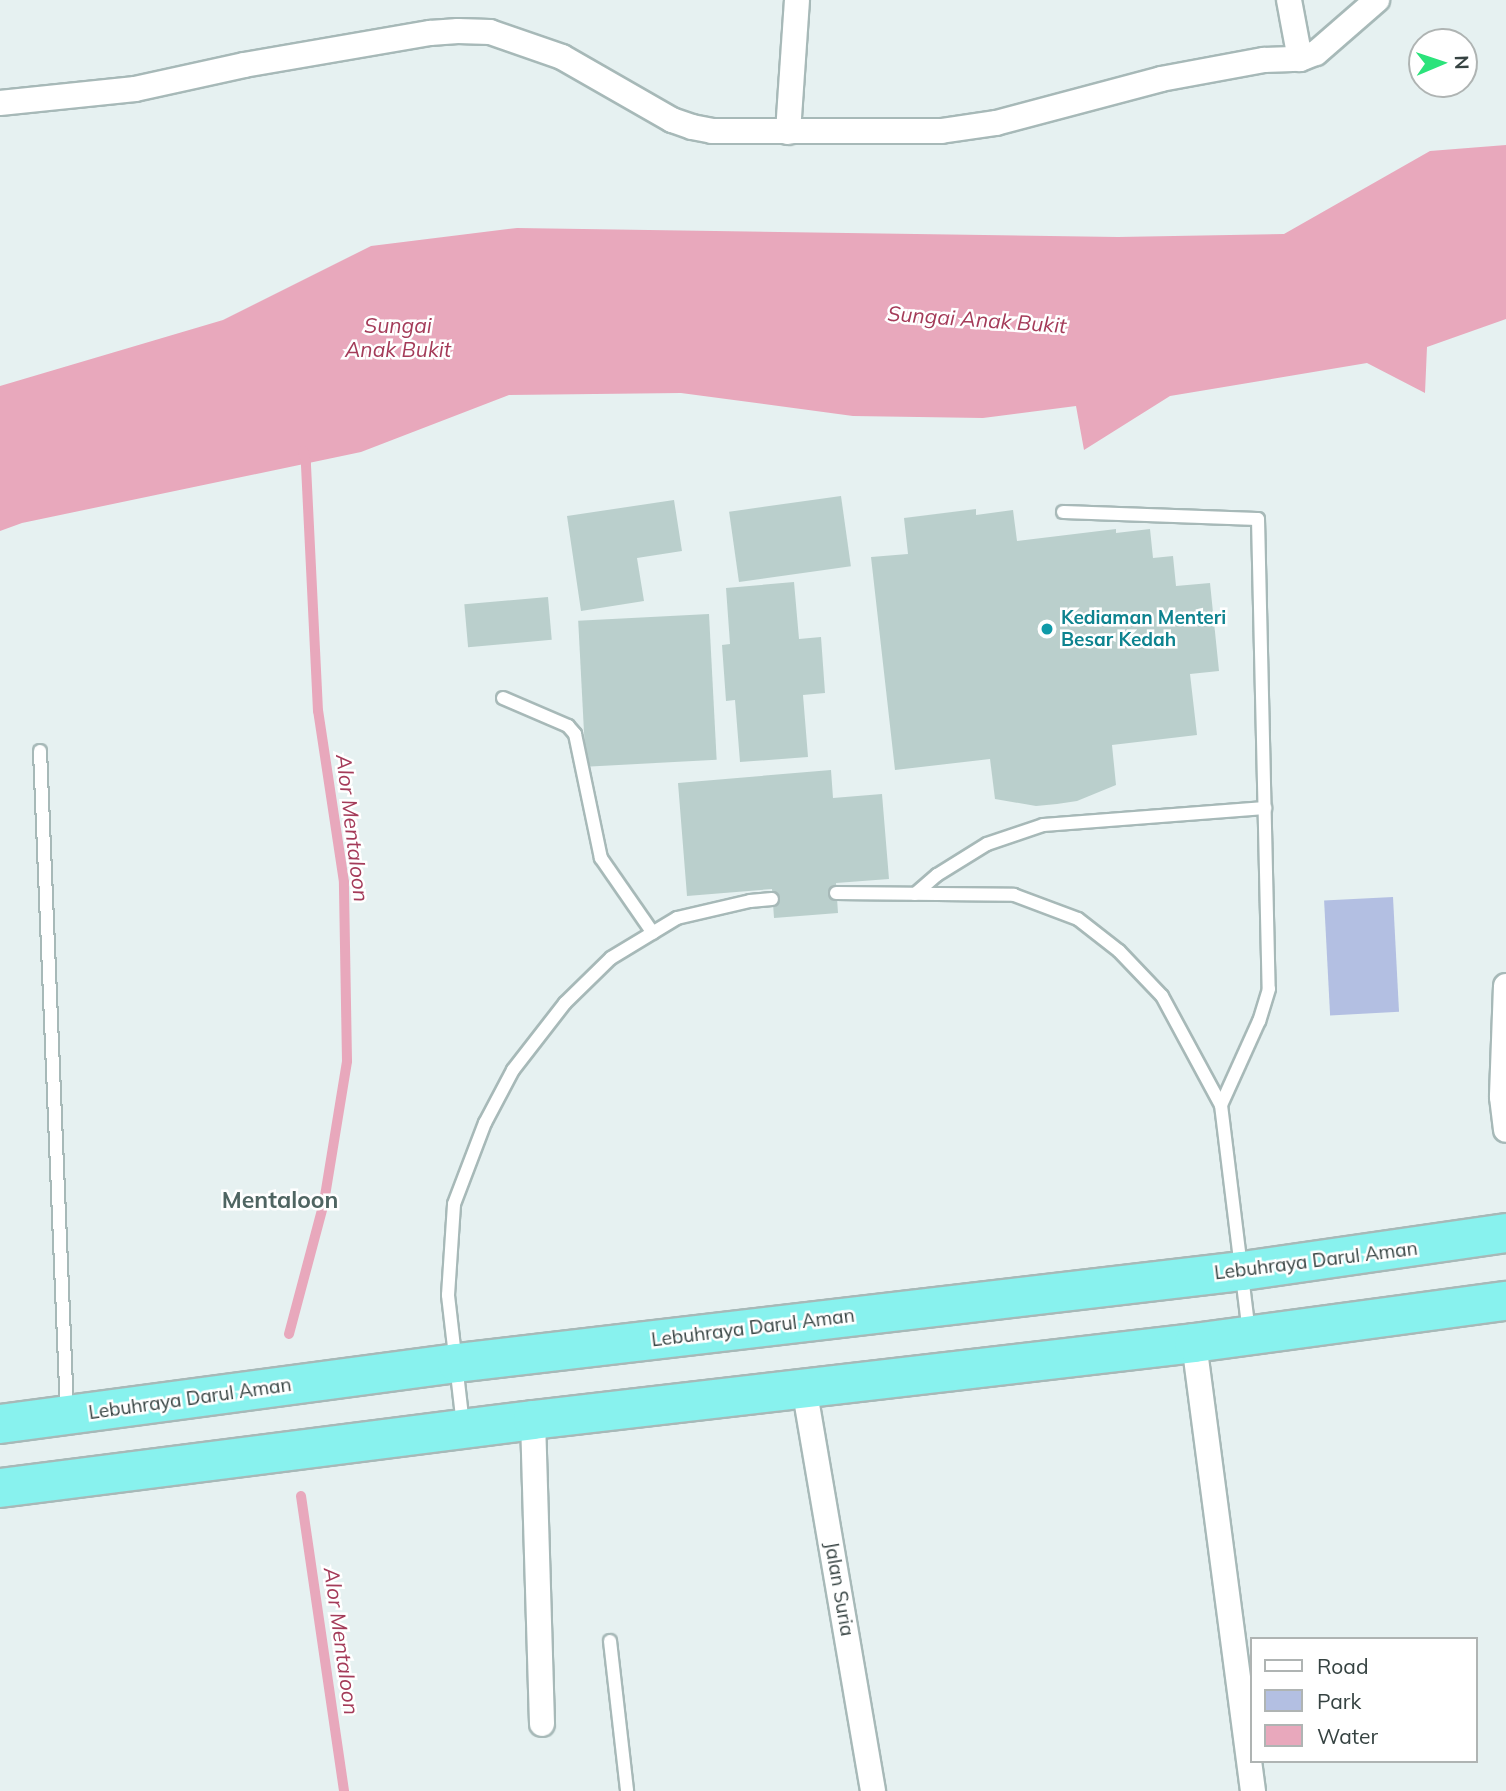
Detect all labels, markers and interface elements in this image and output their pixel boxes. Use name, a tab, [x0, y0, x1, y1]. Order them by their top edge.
north arrow	[1408, 28, 1478, 98]
text: N	[1450, 55, 1474, 70]
water label: Sungai Anak Bukit	[887, 300, 1067, 338]
water label: Sungai Anak Bukit	[345, 312, 451, 362]
place label: Kediaman Menteri Besar Kedah	[1061, 607, 1226, 651]
marker: Kediaman Menteri Besar Kedah	[1039, 621, 1055, 637]
water label: Alor Mentaloon	[331, 753, 375, 903]
district label: Mentaloon	[222, 1186, 338, 1214]
street label: Lebuhraya Darul Aman	[1213, 1237, 1419, 1285]
street label: Lebuhraya Darul Aman	[650, 1304, 856, 1352]
street label: Lebuhraya Darul Aman	[87, 1373, 293, 1425]
street label: Jalan Suria	[820, 1540, 858, 1638]
water label: Alor Mentaloon	[319, 1566, 365, 1716]
legend	[1250, 1637, 1478, 1763]
text: Road	[1317, 1653, 1368, 1679]
text: Park	[1317, 1688, 1361, 1714]
text: Water	[1317, 1723, 1378, 1749]

